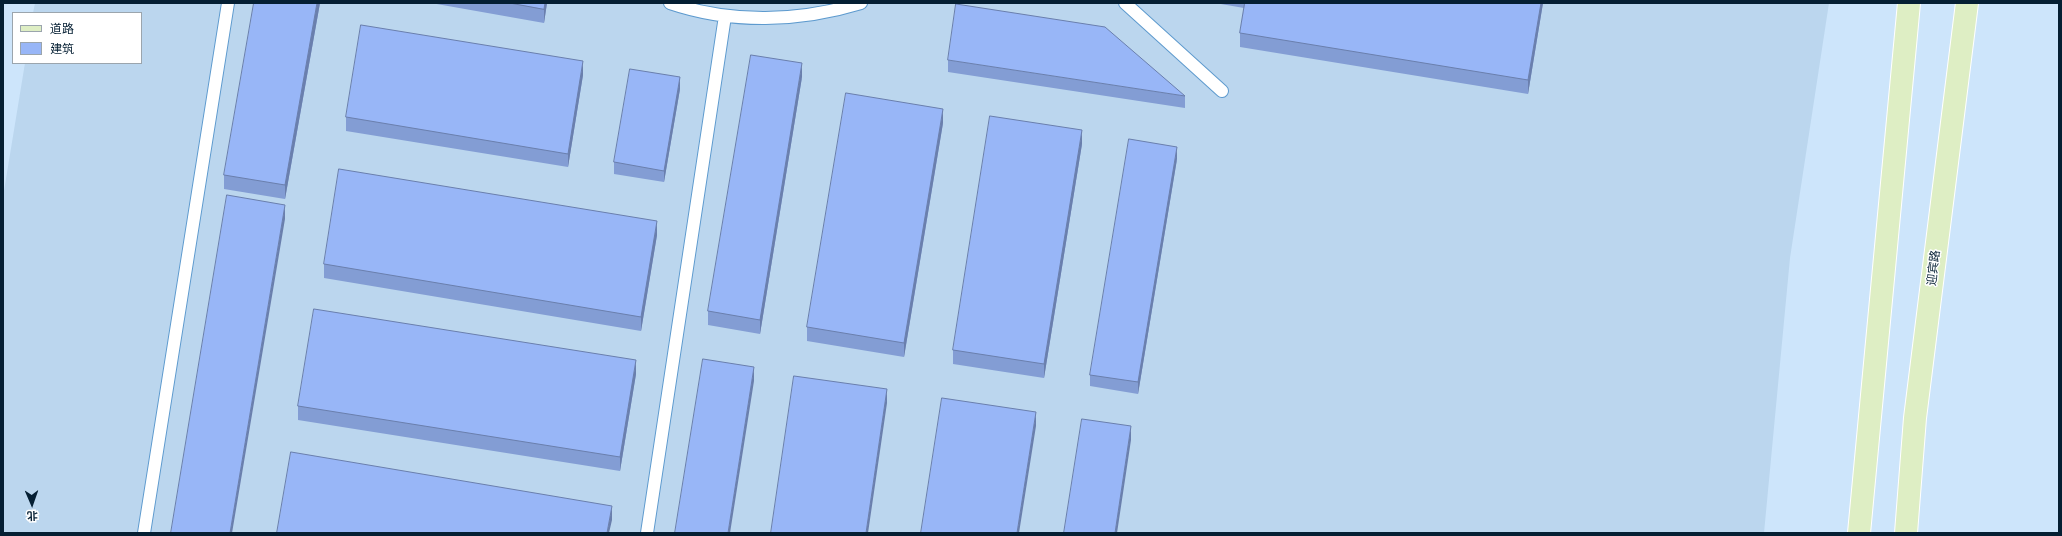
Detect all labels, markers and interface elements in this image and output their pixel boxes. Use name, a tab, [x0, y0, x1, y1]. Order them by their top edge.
legend	[12, 12, 142, 64]
text: 道路	[50, 20, 74, 37]
text: 建筑	[50, 40, 74, 57]
street label: 迎宾路	[1925, 249, 1943, 287]
north arrow	[12, 484, 52, 524]
text: 北	[27, 509, 38, 524]

